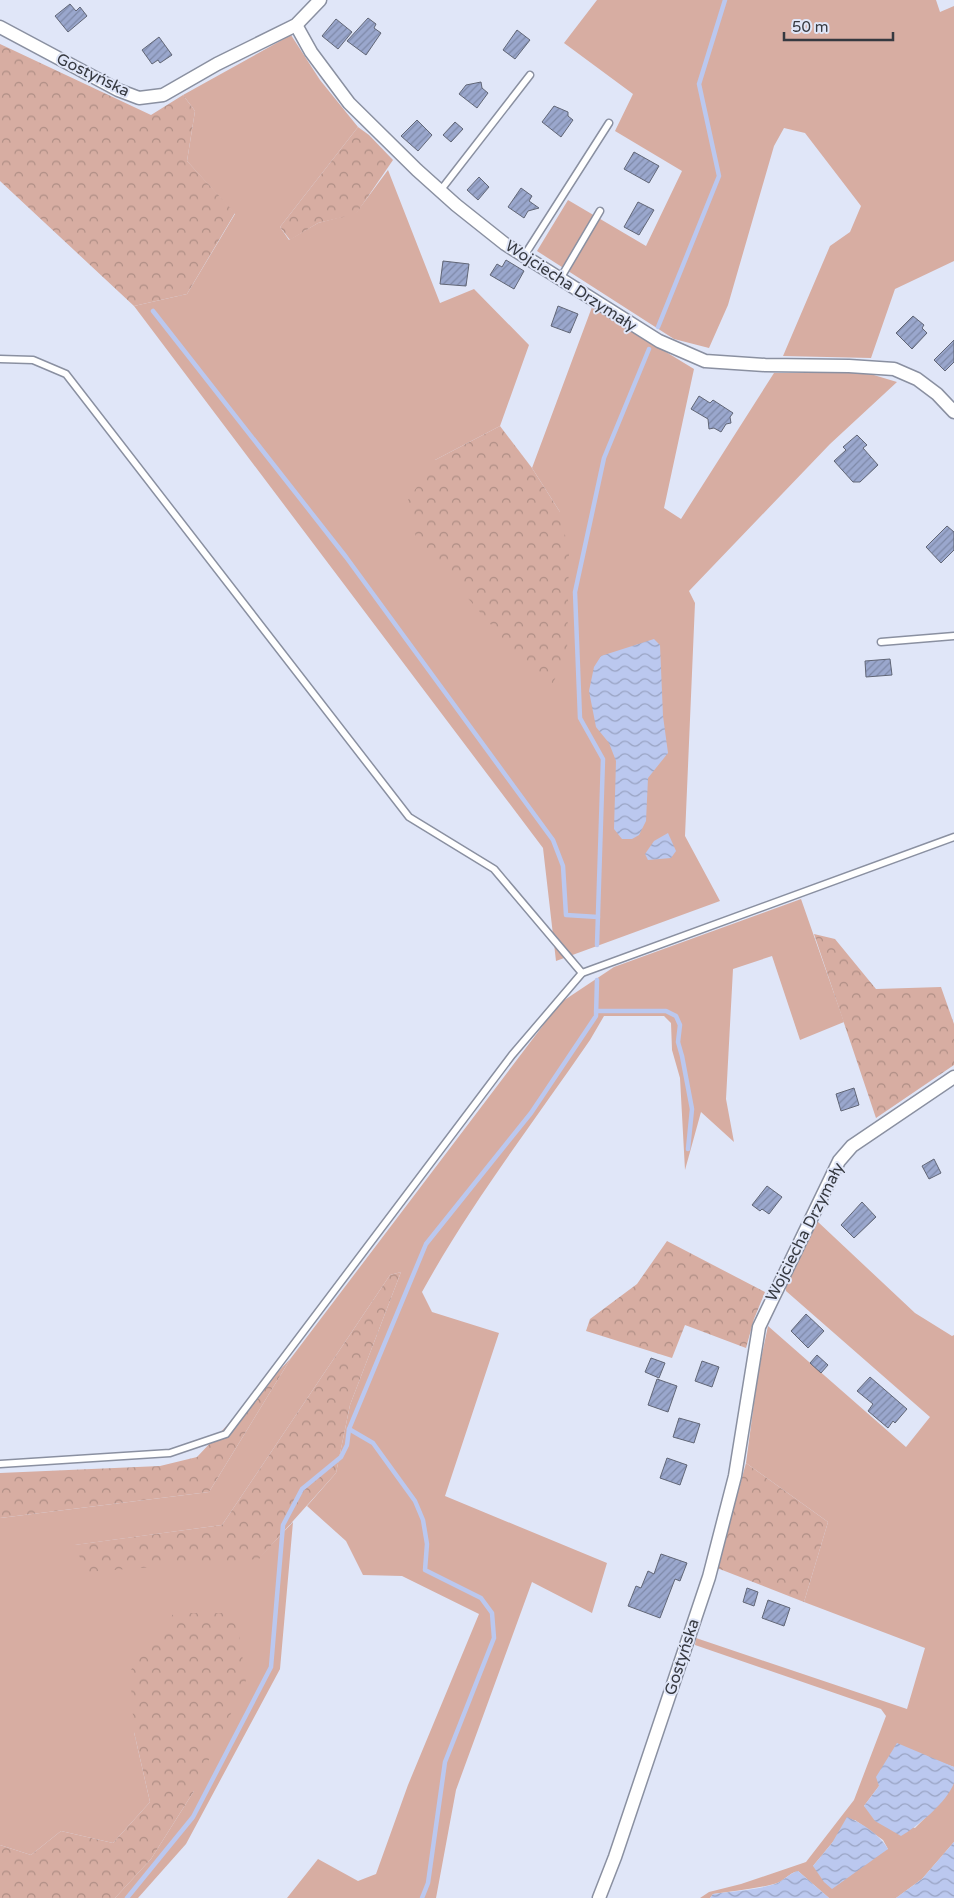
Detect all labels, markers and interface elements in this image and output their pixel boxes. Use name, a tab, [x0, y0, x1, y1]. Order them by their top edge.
scale bar	[784, 10, 893, 42]
text: 50 m	[792, 18, 829, 36]
street label: Gostyńska	[53, 49, 133, 101]
street label: Wojciecha Drzymały	[501, 236, 641, 336]
street label: Wojciecha Drzymały	[761, 1159, 849, 1305]
street label: Gostyńska	[660, 1616, 704, 1698]

